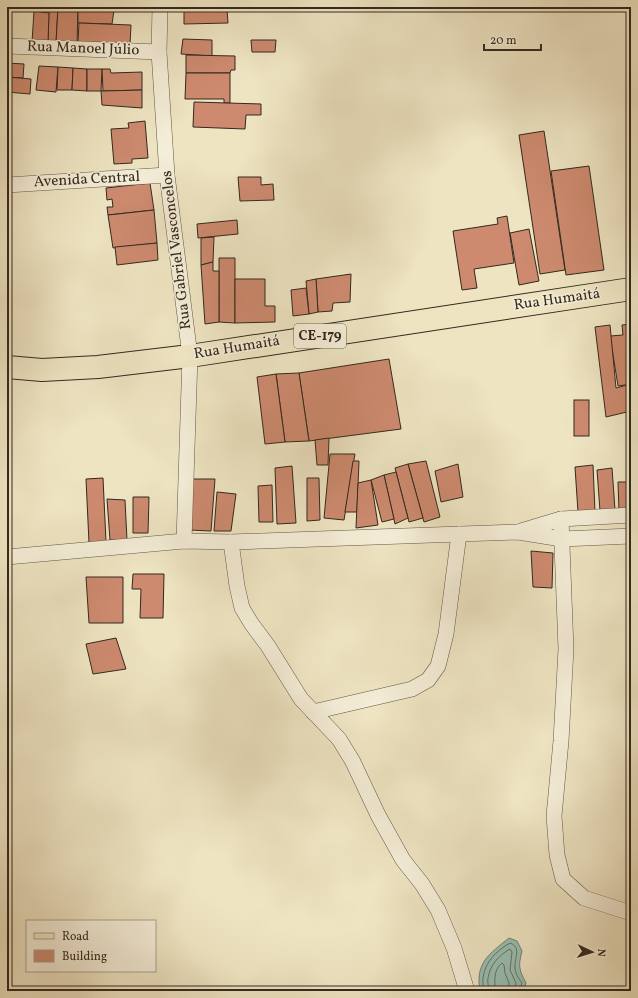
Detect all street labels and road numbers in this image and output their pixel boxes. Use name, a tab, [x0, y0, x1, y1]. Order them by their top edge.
street label: Rua Manoel Júlio	[26, 37, 140, 61]
street label: Avenida Central	[33, 167, 141, 193]
street label: Rua Gabriel Vasconcelos	[157, 169, 197, 331]
street label: Rua Humaitá	[512, 284, 602, 316]
road number: CE-179	[294, 324, 346, 348]
street label: Rua Humaitá	[192, 331, 282, 365]

